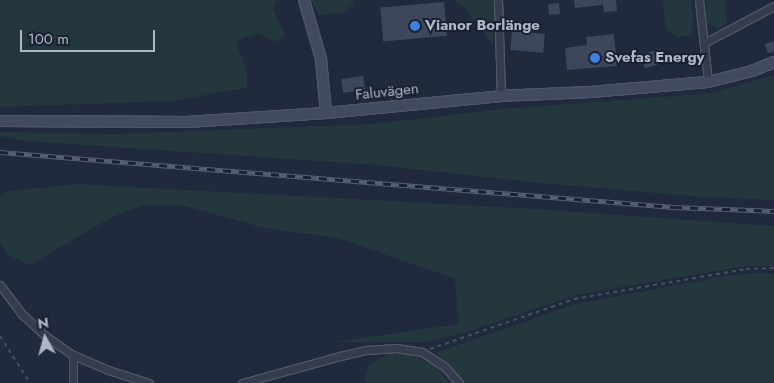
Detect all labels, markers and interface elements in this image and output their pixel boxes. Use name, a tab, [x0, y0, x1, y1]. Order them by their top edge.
place label: Vianor Borlänge	[425, 17, 540, 35]
scale bar	[22, 20, 158, 52]
marker: Vianor Borlänge	[409, 20, 421, 32]
text: 100 m	[28, 28, 69, 50]
place label: Svefas Energy	[605, 49, 704, 67]
marker: Svefas Energy	[589, 52, 601, 64]
street label: Faluvägen	[354, 80, 420, 104]
north arrow	[20, 313, 70, 363]
text: N	[36, 313, 50, 334]

